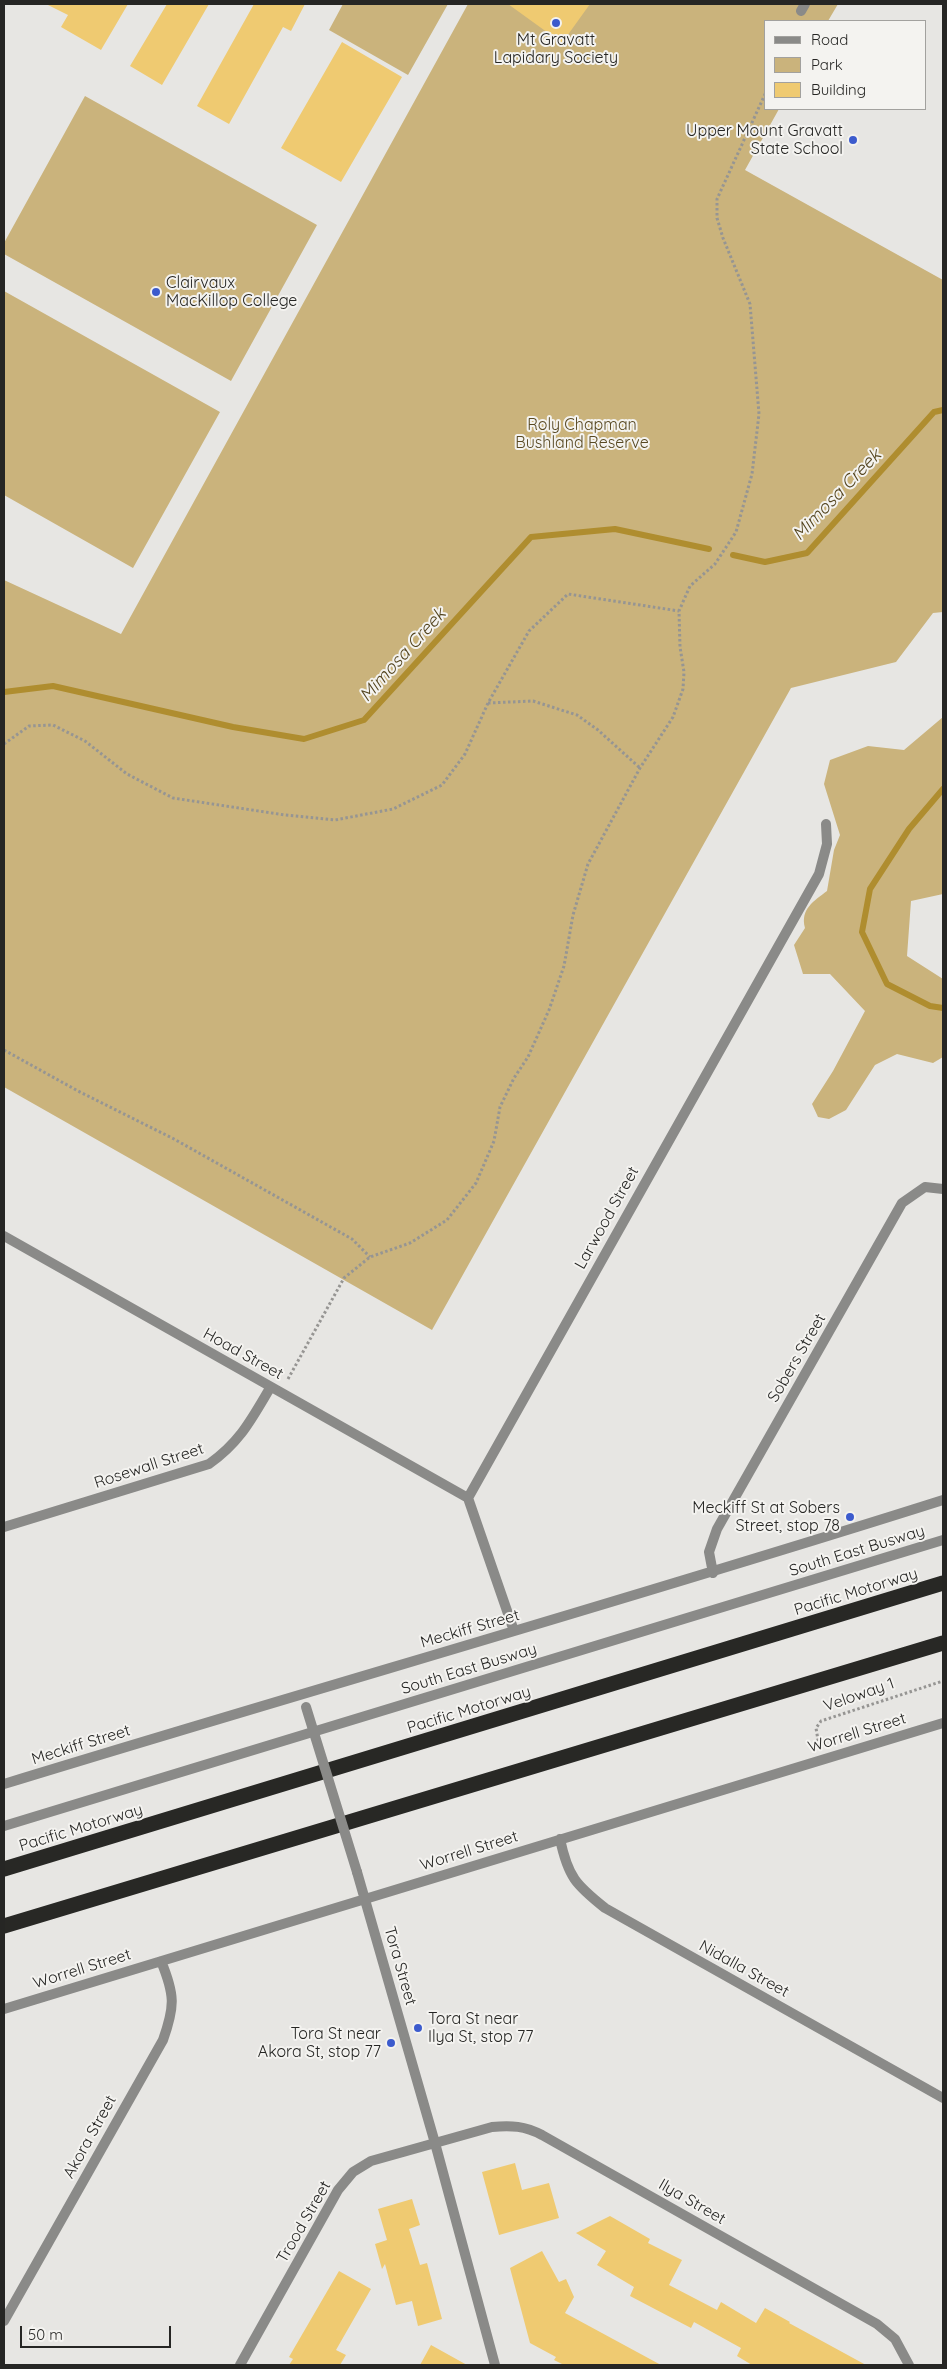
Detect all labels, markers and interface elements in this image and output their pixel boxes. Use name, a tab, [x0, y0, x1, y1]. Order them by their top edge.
marker: Mt Gravatt Lapidary Society	[550, 17, 562, 29]
legend	[764, 20, 927, 110]
place label: Mt Gravatt Lapidary Society	[494, 30, 618, 68]
text: Road	[811, 30, 848, 49]
text: Park	[811, 55, 843, 74]
text: Building	[811, 80, 866, 99]
place label: Upper Mount Gravatt State School	[686, 121, 843, 159]
marker: Upper Mount Gravatt State School	[847, 134, 859, 146]
place label: Clairvaux MacKillop College	[166, 273, 297, 311]
marker: Clairvaux MacKillop College	[150, 286, 162, 298]
park label: Roly Chapman Bushland Reserve	[515, 415, 649, 453]
water label: Mimosa Creek	[788, 445, 886, 545]
water label: Mimosa Creek	[355, 604, 451, 706]
street label: Larwood Street	[571, 1163, 643, 1273]
street label: Sobers Street	[764, 1310, 830, 1406]
street label: Hoad Street	[200, 1324, 286, 1384]
street label: Rosewall Street	[92, 1439, 206, 1493]
place label: Meckiff St at Sobers Street, stop 78	[692, 1498, 840, 1536]
marker: Meckiff St at Sobers Street, stop 78	[844, 1511, 856, 1523]
street label: South East Busway	[787, 1521, 927, 1581]
street label: Pacific Motorway	[792, 1564, 920, 1620]
street label: Meckiff Street	[418, 1606, 522, 1652]
street label: South East Busway	[399, 1639, 539, 1699]
street label: Veloway 1	[821, 1674, 897, 1716]
street label: Pacific Motorway	[405, 1682, 533, 1738]
street label: Worrell Street	[806, 1709, 908, 1757]
street label: Meckiff Street	[29, 1721, 133, 1769]
street label: Pacific Motorway	[17, 1800, 145, 1856]
street label: Worrell Street	[418, 1827, 520, 1875]
street label: Tora Street	[380, 1924, 420, 2008]
street label: Nidalla Street	[696, 1936, 792, 2002]
street label: Worrell Street	[31, 1945, 133, 1993]
place label: Tora St near Ilya St, stop 77	[428, 2009, 533, 2047]
marker: Tora St near Ilya St, stop 77	[412, 2022, 424, 2034]
place label: Tora St near Akora St, stop 77	[258, 2024, 381, 2062]
marker: Tora St near Akora St, stop 77	[385, 2037, 397, 2049]
street label: Akora Street	[59, 2092, 121, 2182]
street label: Ilya Street	[655, 2175, 729, 2229]
street label: Trood Street	[273, 2178, 335, 2266]
scale bar	[22, 2316, 174, 2348]
text: 50 m	[28, 2325, 63, 2344]

